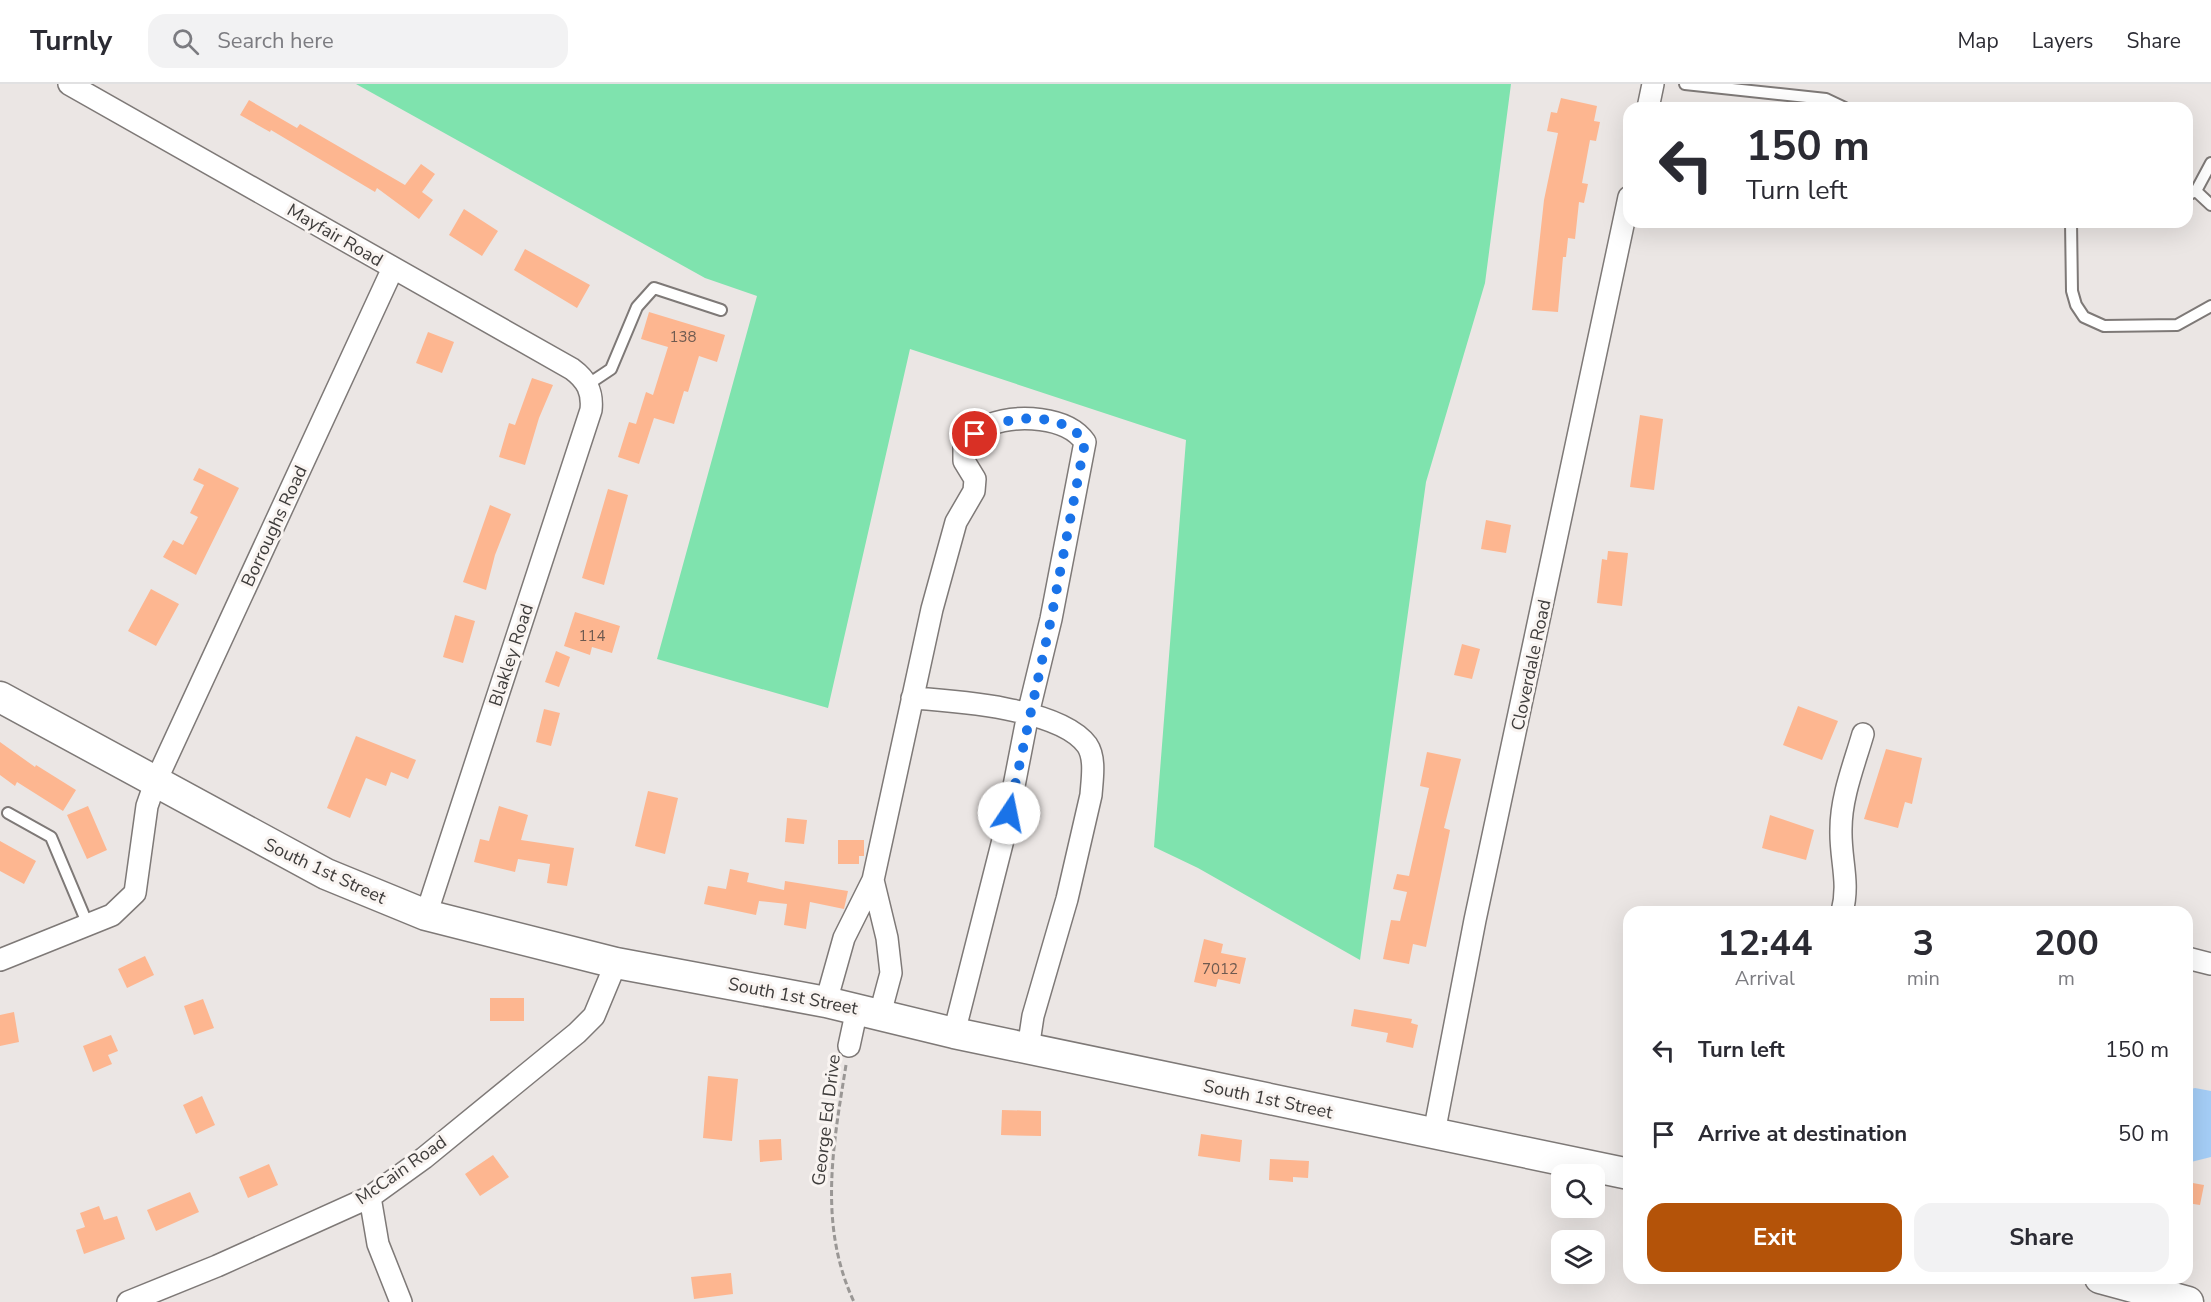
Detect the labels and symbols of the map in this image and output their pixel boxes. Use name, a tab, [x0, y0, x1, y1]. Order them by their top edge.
street label: Mayfair Road	[283, 198, 387, 272]
house number: 138	[669, 327, 697, 347]
pin	[949, 408, 1000, 459]
street label: Borroughs Road	[235, 462, 313, 590]
street label: Cloverdale Road	[1505, 597, 1557, 733]
street label: Blakley Road	[483, 601, 539, 709]
house number: 114	[578, 626, 606, 646]
position arrow	[977, 781, 1041, 845]
street label: South 1st Street	[260, 832, 390, 910]
house number: 7012	[1202, 959, 1238, 979]
street label: South 1st Street	[726, 972, 861, 1020]
street label: George Ed Drive	[806, 1053, 846, 1187]
street label: South 1st Street	[1201, 1074, 1336, 1125]
street label: McCain Road	[351, 1130, 451, 1210]

